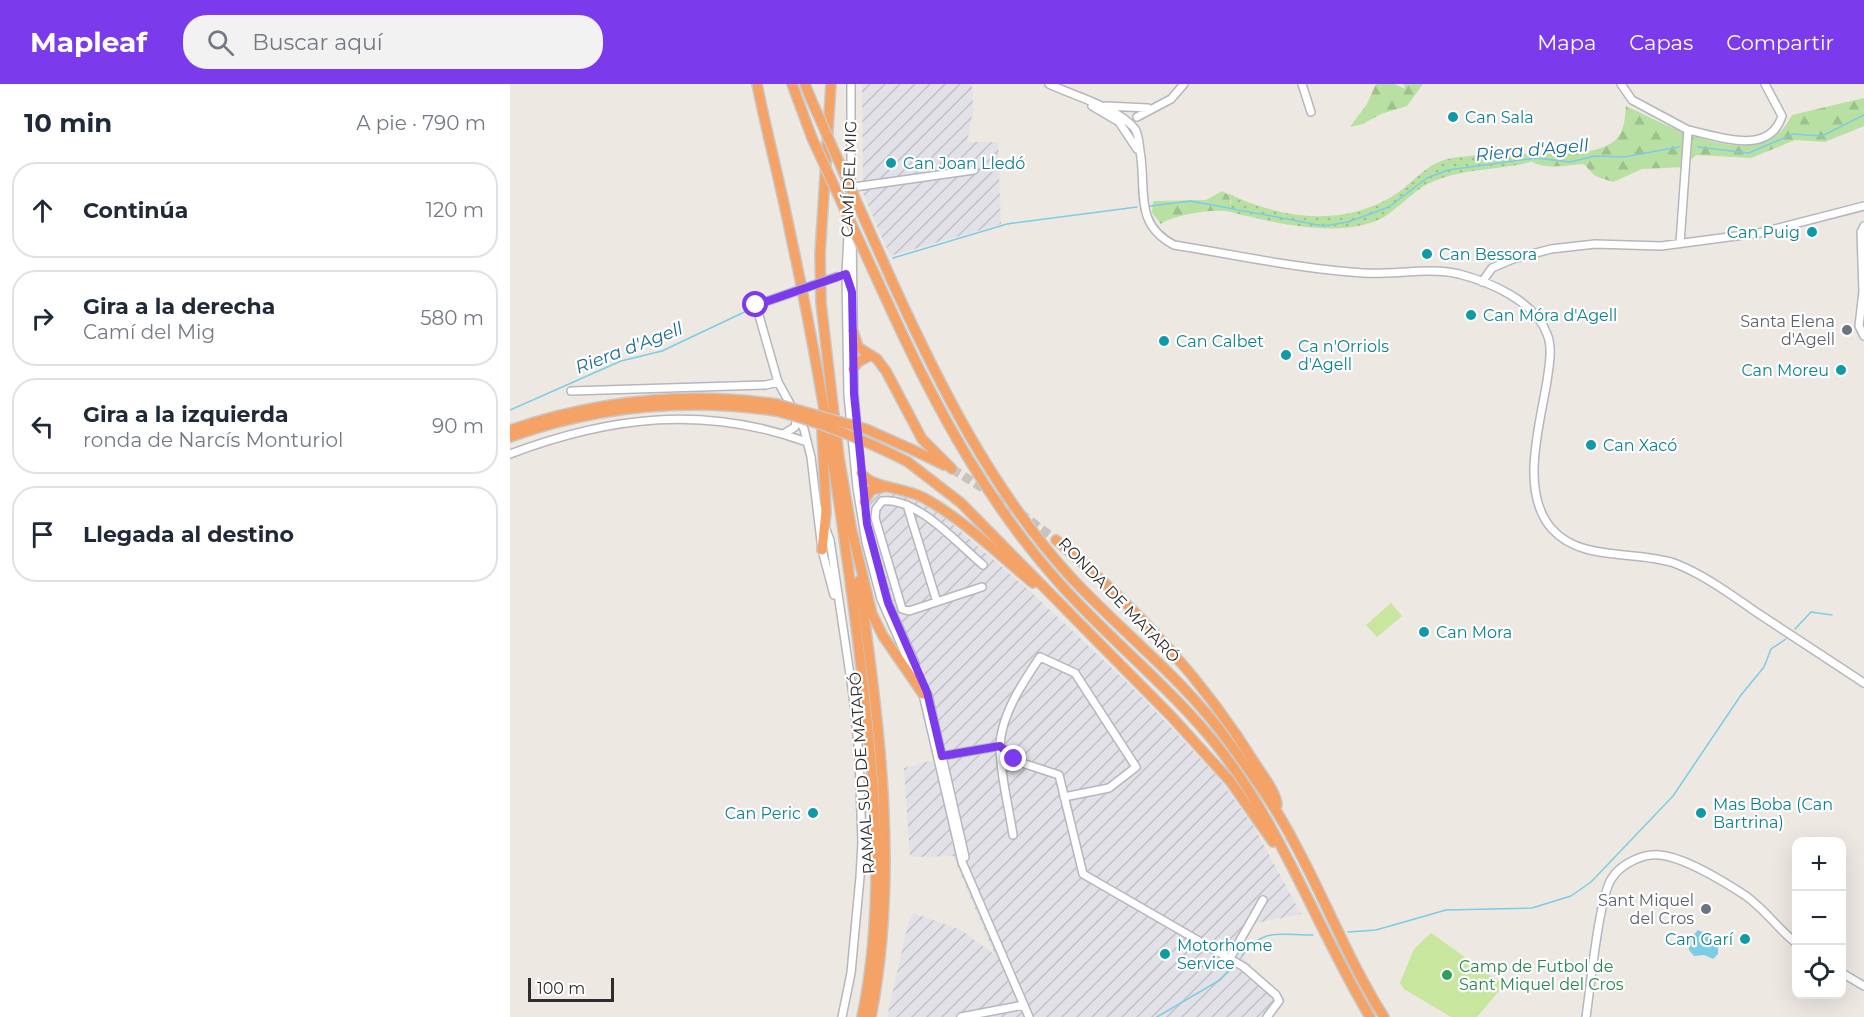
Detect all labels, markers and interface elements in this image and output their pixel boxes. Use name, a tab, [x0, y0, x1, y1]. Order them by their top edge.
search box	[183, 15, 603, 69]
text: Mapleaf	[30, 25, 147, 59]
icon: search	[204, 26, 237, 59]
text: Buscar aquí	[252, 29, 383, 56]
text: Mapa	[1537, 30, 1596, 55]
text: Capas	[1629, 30, 1693, 55]
text: Compartir	[1726, 30, 1834, 55]
text: 10 min	[24, 107, 112, 139]
place label: Can Sala	[1465, 108, 1534, 127]
marker: Can Sala	[1446, 110, 1460, 124]
text: A pie · 790 m	[356, 111, 486, 135]
street label: CAMÍ DEL MIG	[837, 120, 861, 238]
water label: Riera d'Agell	[1475, 134, 1590, 166]
place label: Can Joan Lledó	[903, 154, 1025, 173]
marker: Can Joan Lledó	[884, 156, 898, 170]
icon: ahead	[26, 194, 59, 227]
text: Continúa	[83, 197, 188, 224]
text: 120 m	[426, 198, 484, 222]
place label: Can Puig	[1727, 223, 1800, 242]
marker: Can Puig	[1805, 225, 1819, 239]
place label: Can Bessora	[1439, 245, 1537, 264]
marker: Can Bessora	[1420, 247, 1434, 261]
route start	[742, 291, 768, 317]
text: Gira a la derecha	[83, 293, 275, 320]
icon: right	[26, 302, 59, 335]
text: 580 m	[420, 306, 484, 330]
place label: Can Móra d'Agell	[1483, 306, 1617, 325]
marker: Can Móra d'Agell	[1464, 308, 1478, 322]
place label: Santa Elena d'Agell	[1740, 312, 1835, 349]
water label: Riera d'Agell	[572, 317, 686, 379]
text: Camí del Mig	[83, 320, 215, 344]
marker: Santa Elena d'Agell	[1840, 323, 1854, 337]
place label: Can Calbet	[1176, 332, 1264, 351]
marker: Can Calbet	[1157, 334, 1171, 348]
place label: Ca n'Orriols d'Agell	[1298, 337, 1389, 374]
marker: Ca n'Orriols d'Agell	[1279, 348, 1293, 362]
place label: Can Moreu	[1741, 361, 1829, 380]
marker: Can Moreu	[1834, 363, 1848, 377]
text: Gira a la izquierda	[83, 401, 289, 428]
icon: left	[26, 410, 59, 443]
text: 90 m	[432, 414, 484, 438]
text: ronda de Narcís Monturiol	[83, 428, 344, 452]
place label: Can Xacó	[1603, 436, 1677, 455]
marker: Can Xacó	[1584, 438, 1598, 452]
icon: arrive	[26, 518, 59, 551]
text: Llegada al destino	[83, 521, 294, 548]
street label: RONDA DE MATARÓ	[1054, 534, 1184, 666]
place label: Can Mora	[1436, 623, 1512, 642]
marker: Can Mora	[1417, 625, 1431, 639]
street label: RAMAL SUD DE MATARÓ	[845, 671, 879, 875]
route end	[1000, 745, 1026, 771]
place label: Mas Boba (Can Bartrina)	[1713, 795, 1833, 832]
place label: Can Peric	[725, 804, 801, 823]
marker: Can Peric	[806, 806, 820, 820]
marker: Mas Boba (Can Bartrina)	[1694, 806, 1708, 820]
map controls	[1792, 837, 1846, 999]
button: +	[1792, 837, 1846, 891]
place label: Sant Miquel del Cros	[1598, 891, 1694, 928]
button: −	[1792, 891, 1846, 945]
marker: Sant Miquel del Cros	[1699, 902, 1713, 916]
place label: Can Garí	[1665, 930, 1734, 949]
marker: Can Garí	[1738, 932, 1752, 946]
place label: Motorhome Service	[1177, 936, 1272, 973]
button: locate	[1792, 945, 1846, 999]
marker: Motorhome Service	[1158, 947, 1172, 961]
place label: Camp de Futbol de Sant Miquel del Cros	[1459, 957, 1624, 994]
marker: Camp de Futbol de Sant Miquel del Cros	[1440, 968, 1454, 982]
scale bar	[528, 975, 614, 1002]
text: 100 m	[537, 979, 585, 998]

